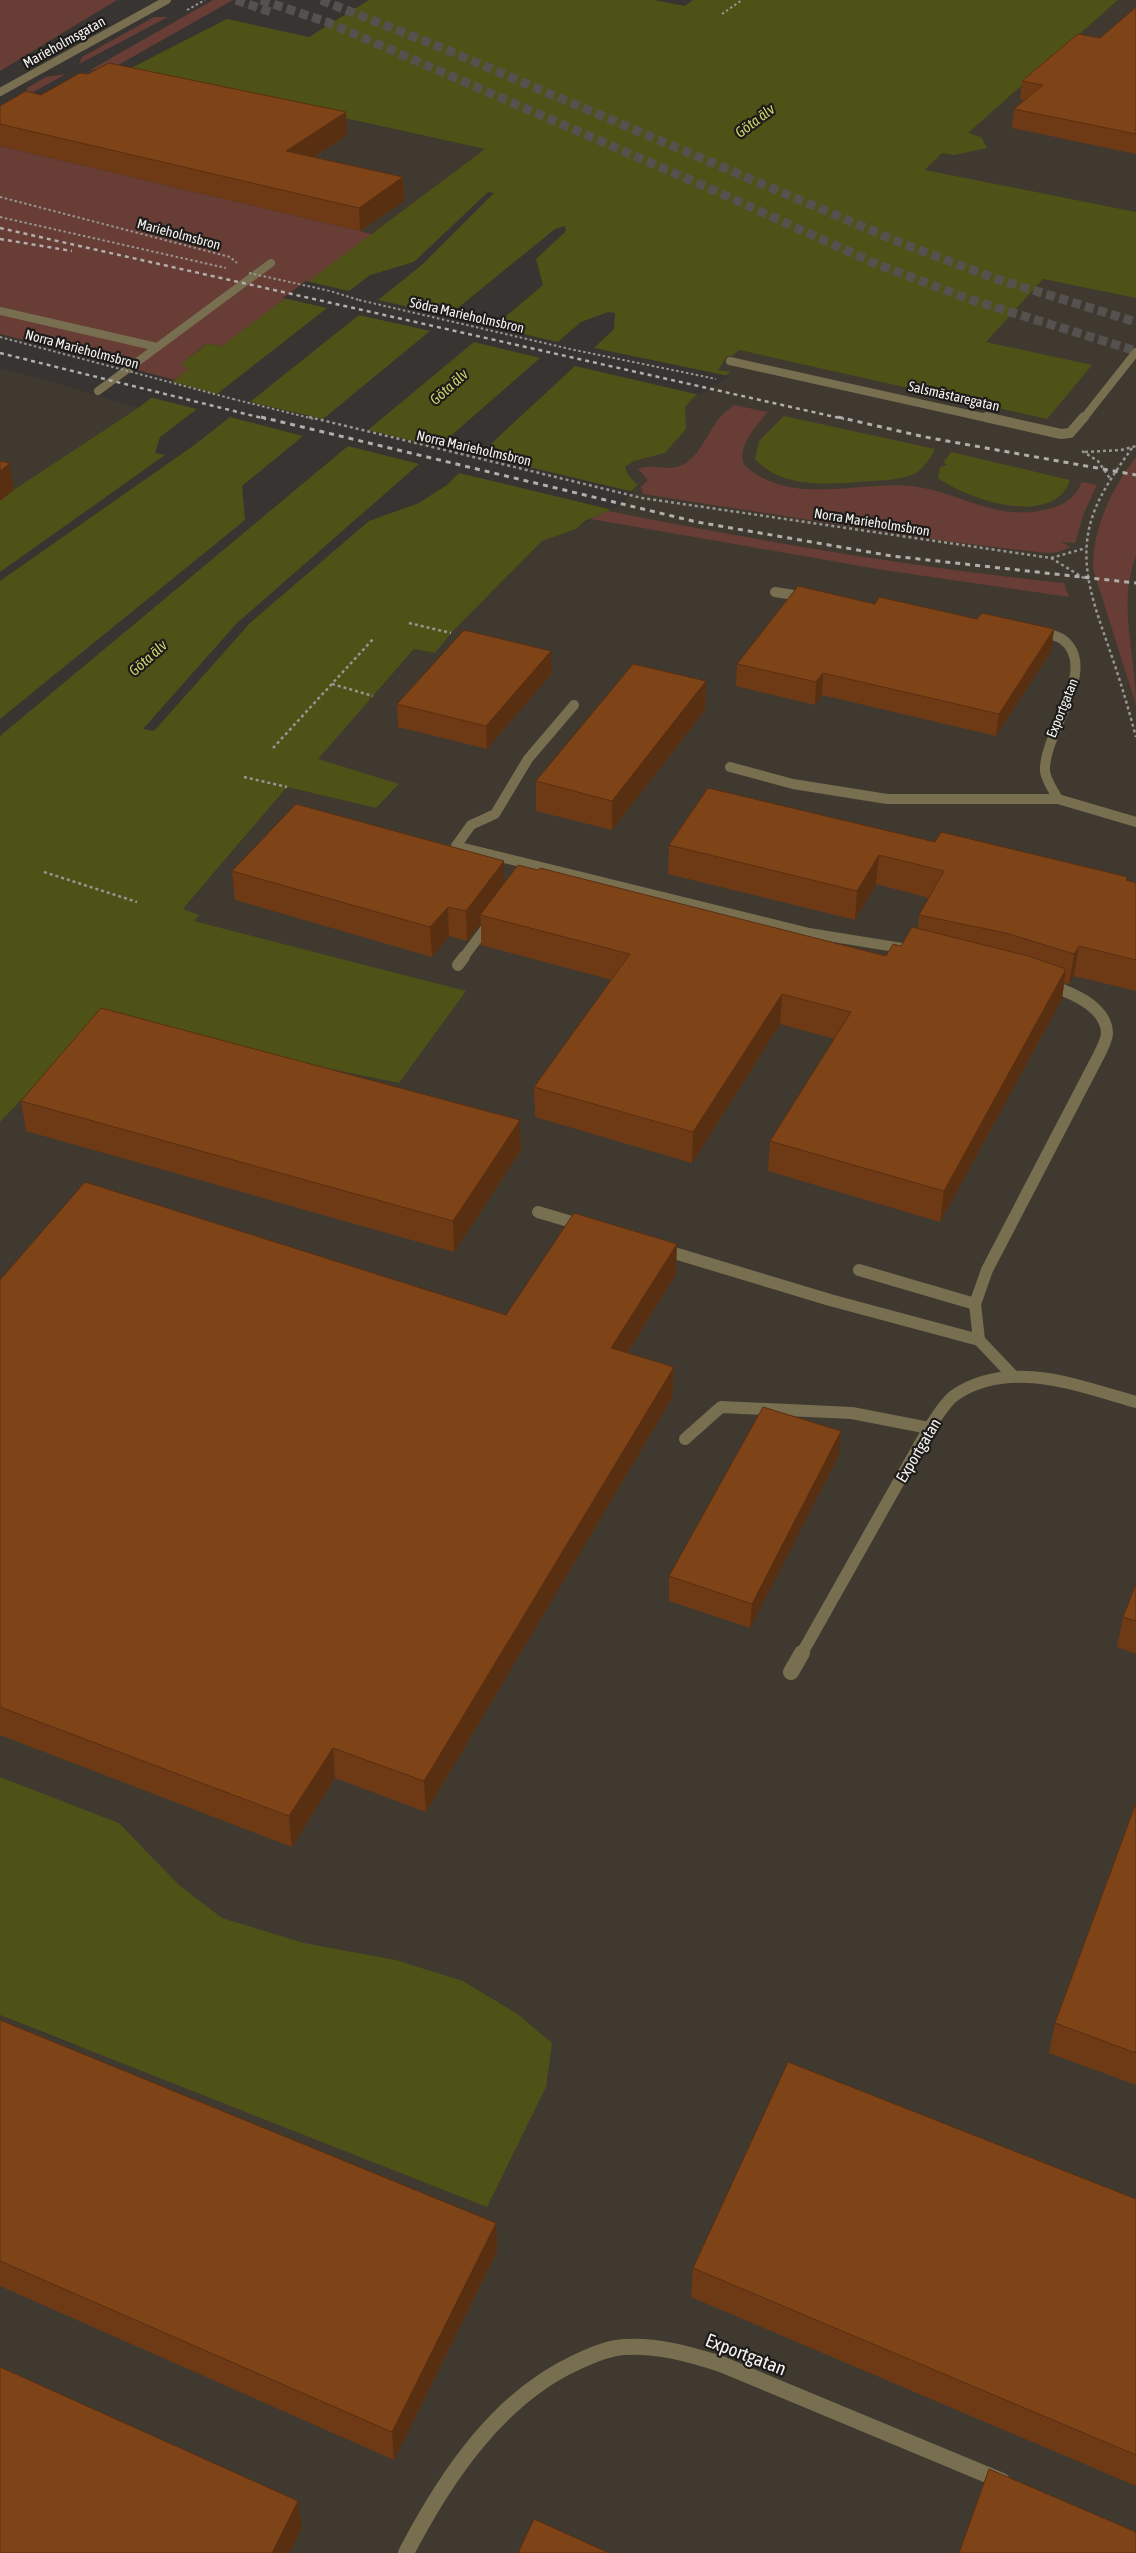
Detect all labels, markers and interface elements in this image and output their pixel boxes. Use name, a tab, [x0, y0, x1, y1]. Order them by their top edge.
street label: Marieholmsgatan	[20, 13, 108, 71]
water label: Göta älv	[732, 100, 779, 141]
street label: Marieholmsbron	[135, 215, 223, 253]
street label: Södra Marieholmsbron	[408, 294, 526, 336]
street label: Norra Marieholmsbron	[23, 326, 141, 372]
water label: Göta älv	[426, 365, 472, 408]
street label: Salsmästaregatan	[907, 378, 1001, 414]
street label: Norra Marieholmsbron	[415, 427, 533, 469]
street label: Norra Marieholmsbron	[813, 505, 931, 539]
water label: Göta älv	[125, 636, 171, 679]
street label: Exportgatan	[1043, 676, 1081, 740]
street label: Exportgatan	[892, 1415, 945, 1486]
street label: Exportgatan	[702, 2329, 790, 2379]

